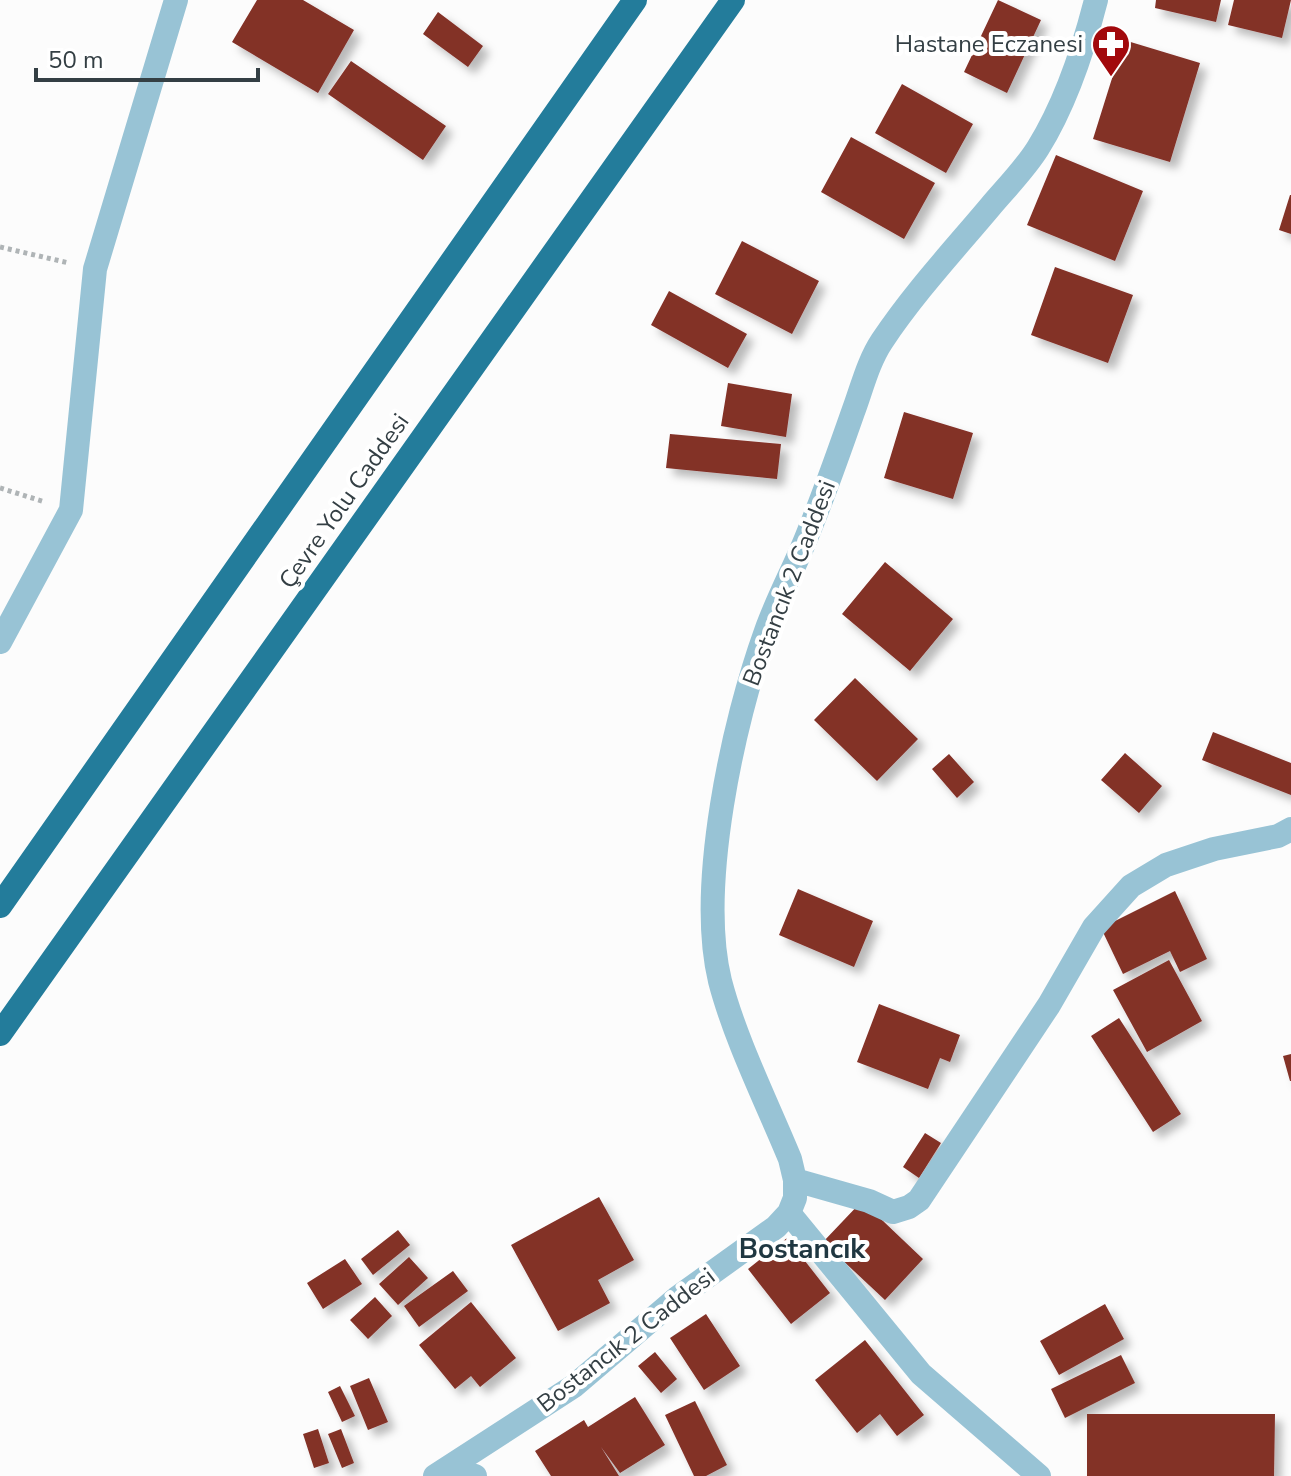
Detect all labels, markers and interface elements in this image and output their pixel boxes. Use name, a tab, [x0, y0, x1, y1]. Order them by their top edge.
pharmacy icon: Hastane Eczanesi	[1090, 23, 1132, 78]
place label: Hastane Eczanesi	[895, 28, 1083, 60]
scale bar	[36, 32, 258, 82]
text: 50 m	[48, 44, 104, 76]
street label: Çevre Yolu Caddesi	[272, 407, 416, 595]
street label: Bostancık 2 Caddesi	[735, 476, 843, 690]
district label: Bostancık	[739, 1230, 866, 1268]
street label: Bostancık 2 Caddesi	[530, 1260, 722, 1420]

